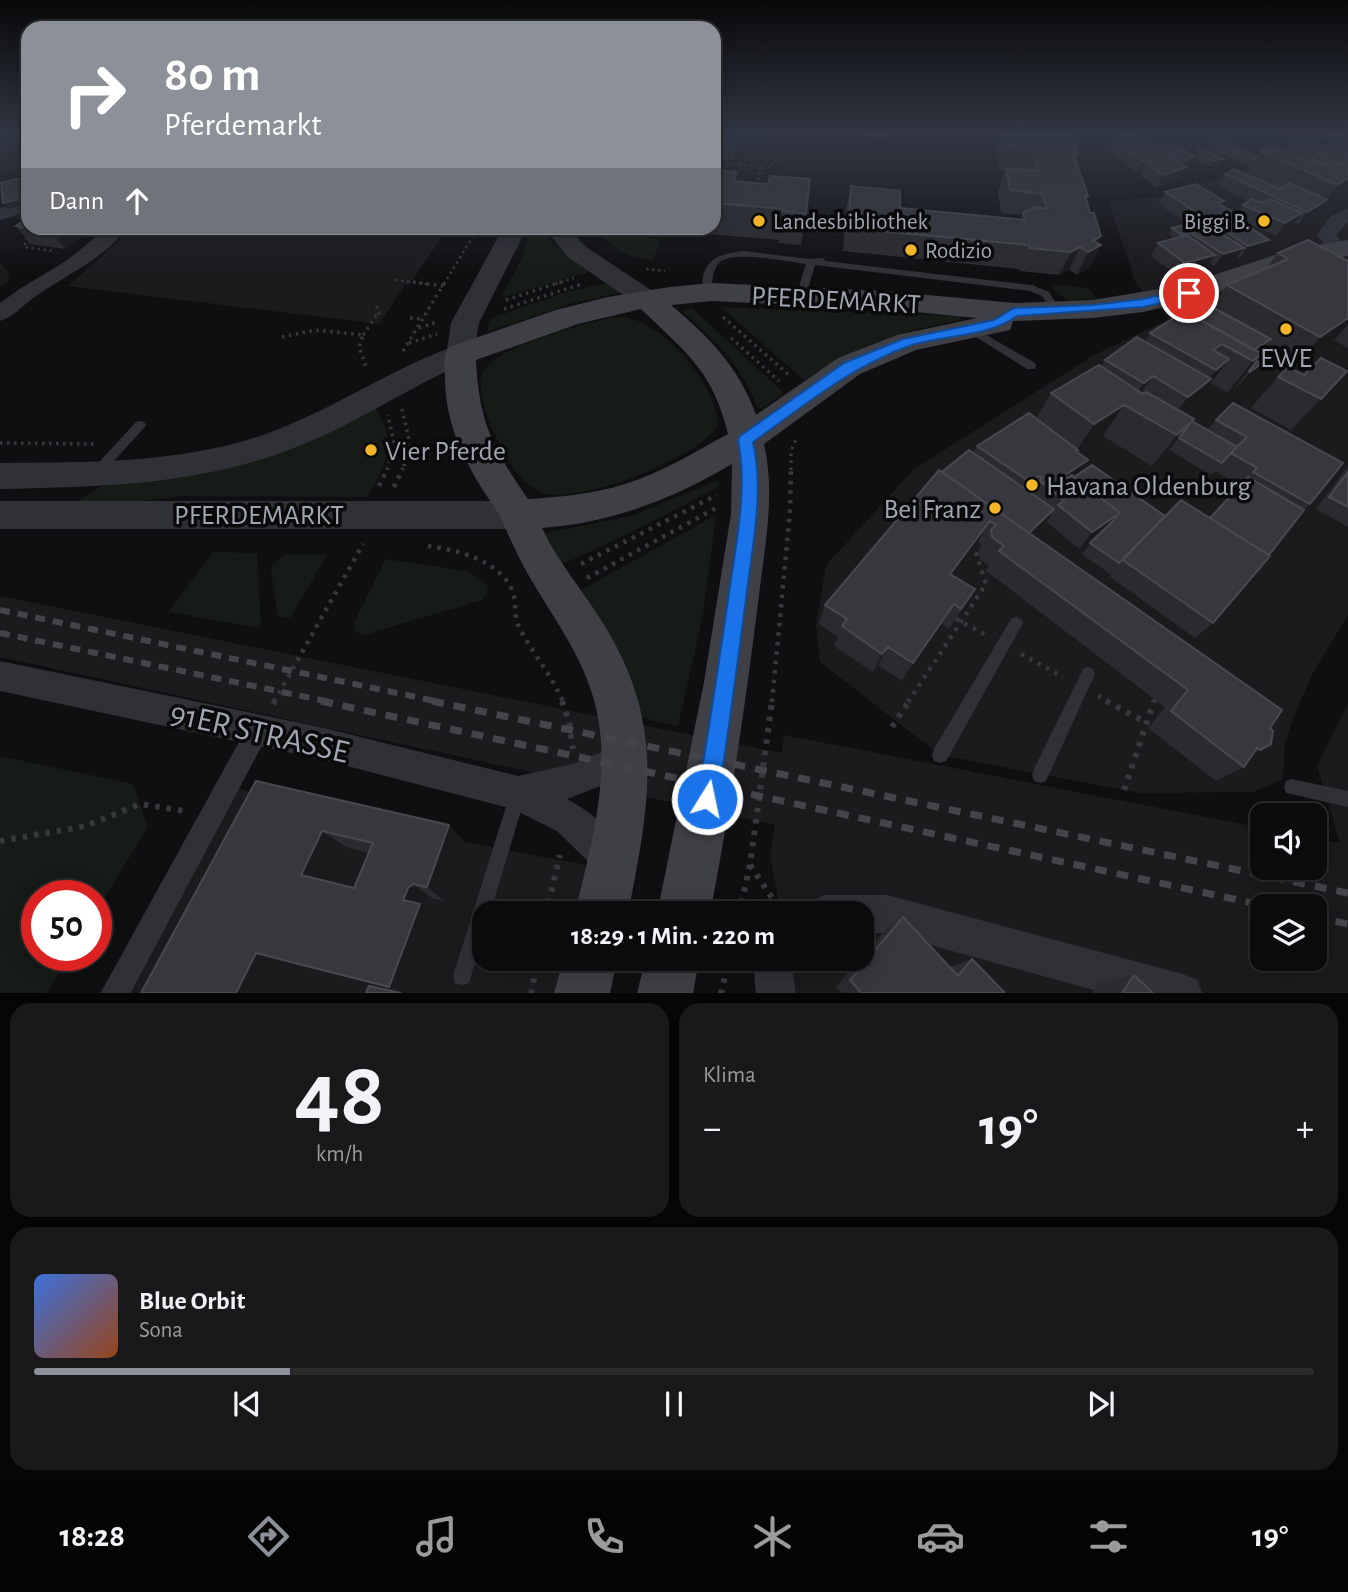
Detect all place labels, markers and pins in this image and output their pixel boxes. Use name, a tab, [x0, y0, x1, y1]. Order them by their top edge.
place label: Landesbibliothek	[773, 211, 929, 234]
place label: Biggi B.	[1184, 211, 1250, 234]
marker: Landesbibliothek	[751, 213, 767, 229]
marker: Biggi B.	[1256, 213, 1272, 229]
place label: Rodizio	[925, 240, 992, 263]
marker: Rodizio	[903, 242, 919, 258]
pin	[1159, 263, 1219, 323]
marker: EWE	[1278, 321, 1294, 337]
place label: EWE	[1260, 345, 1312, 373]
place label: Vier Pferde	[385, 438, 506, 466]
marker: Vier Pferde	[363, 442, 379, 458]
place label: Havana Oldenburg	[1046, 473, 1251, 501]
marker: Havana Oldenburg	[1024, 477, 1040, 493]
place label: Bei Franz	[883, 496, 981, 524]
marker: Bei Franz	[987, 500, 1003, 516]

